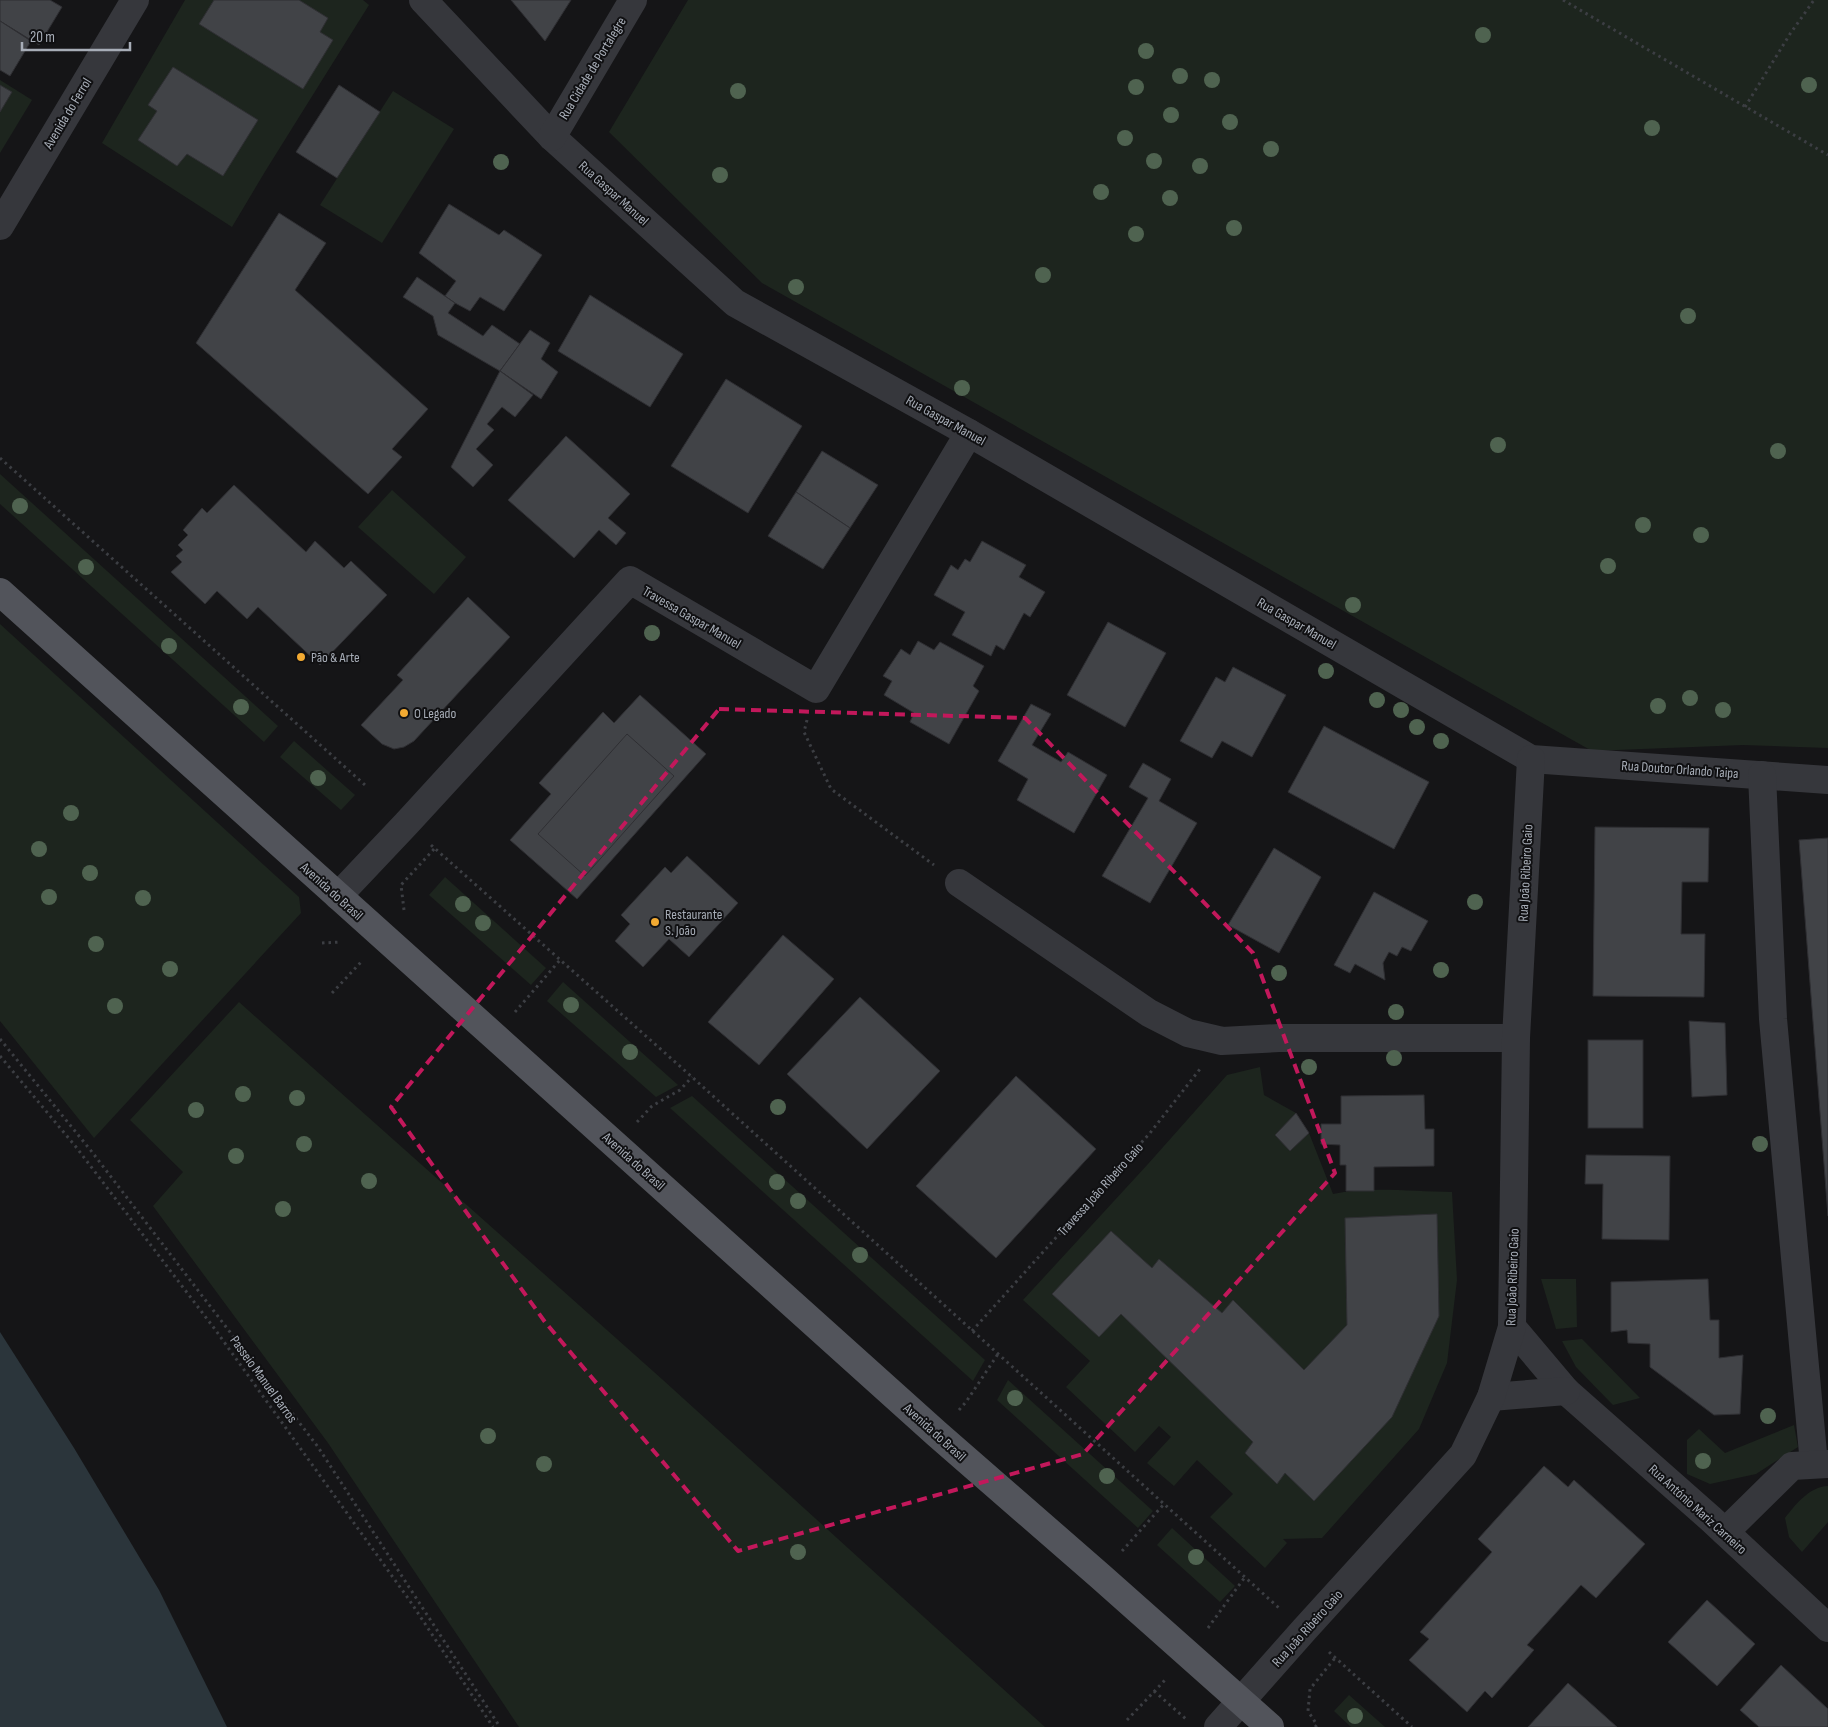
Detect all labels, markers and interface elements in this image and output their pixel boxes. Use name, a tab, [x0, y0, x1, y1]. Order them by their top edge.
street label: Rua Cidade de Portalegre	[555, 14, 630, 123]
scale bar	[22, 20, 130, 52]
text: 20 m	[30, 28, 55, 47]
street label: Avenida do Ferrol	[39, 75, 95, 153]
street label: Rua Gaspar Manuel	[575, 157, 652, 229]
street label: Rua Gaspar Manuel	[903, 392, 989, 449]
street label: Travessa Gaspar Manuel	[640, 582, 744, 652]
street label: Rua Gaspar Manuel	[1254, 594, 1339, 653]
place label: Pão & Arte	[311, 649, 360, 666]
marker: Pão & Arte	[295, 651, 307, 663]
place label: O Legado	[414, 705, 456, 722]
marker: O Legado	[398, 707, 410, 719]
street label: Rua Doutor Orlando Taipa	[1621, 757, 1739, 782]
street label: Rua João Ribeiro Gaio	[1514, 824, 1537, 922]
street label: Avenida do Brasil	[296, 858, 366, 924]
place label: Restaurante S. João	[665, 906, 722, 939]
marker: Restaurante S. João	[649, 916, 661, 928]
street label: Avenida do Brasil	[598, 1128, 668, 1194]
street label: Travessa João Ribeiro Gaio	[1054, 1139, 1147, 1240]
street label: Rua João Ribeiro Gaio	[1502, 1228, 1523, 1326]
street label: Passeio Manuel Barros	[226, 1332, 301, 1426]
street label: Avenida do Brasil	[899, 1399, 969, 1465]
street label: Rua António Mariz Carneiro	[1645, 1461, 1750, 1558]
street label: Rua João Ribeiro Gaio	[1268, 1586, 1346, 1670]

